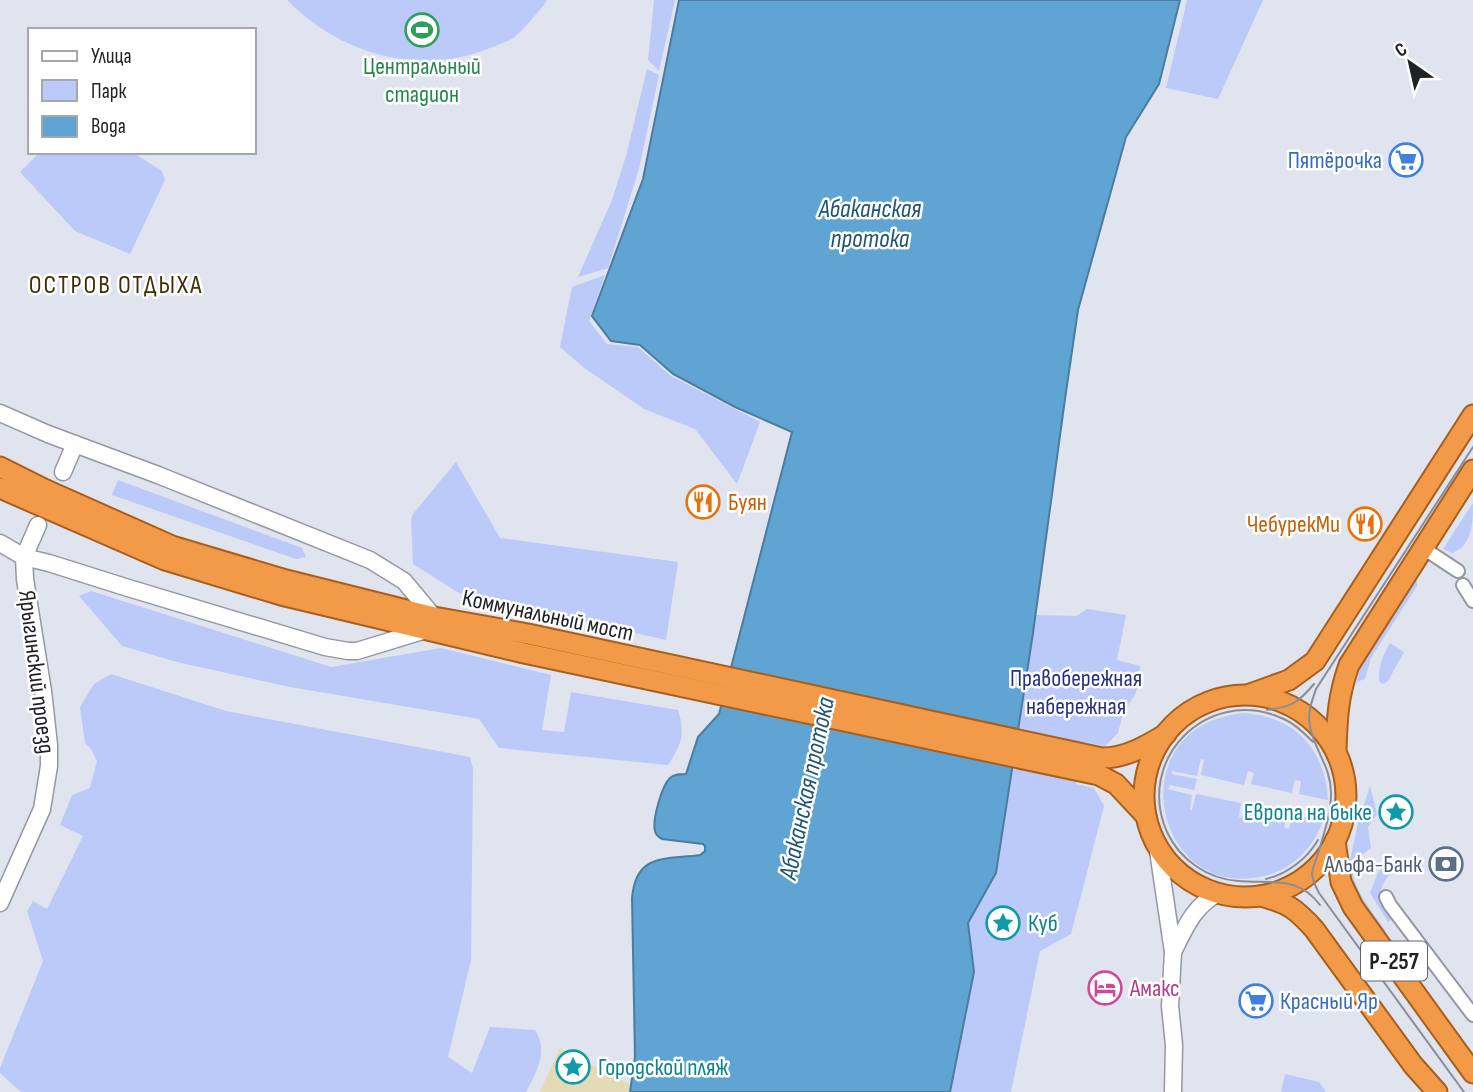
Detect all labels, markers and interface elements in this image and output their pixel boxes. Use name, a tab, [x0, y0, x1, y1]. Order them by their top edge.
sports icon: Центральный стадион	[403, 11, 441, 49]
legend	[28, 28, 256, 154]
north arrow	[1375, 28, 1445, 98]
text: С	[1391, 38, 1412, 62]
text: Улица	[91, 44, 132, 69]
place label: Центральный стадион	[363, 52, 481, 109]
text: Парк	[91, 79, 126, 104]
text: Вода	[91, 114, 126, 139]
supermarket icon: Пятёрочка	[1387, 141, 1425, 179]
place label: Пятёрочка	[1288, 146, 1382, 175]
water label: Абаканская протока	[818, 194, 921, 255]
district label: ОСТРОВ ОТДЫХА	[29, 270, 203, 301]
restaurant icon: Буян	[684, 483, 722, 521]
place label: Буян	[728, 488, 767, 517]
restaurant icon: ЧебурекМи	[1346, 505, 1384, 543]
place label: ЧебурекМи	[1247, 510, 1340, 539]
street label: Коммунальный мост	[460, 583, 636, 648]
street label: Ярыгинский проезд	[12, 589, 61, 756]
park label: Правобережная набережная	[1010, 664, 1142, 721]
water label: Абаканская протока	[773, 694, 842, 883]
place icon: Европа на быке	[1377, 793, 1415, 831]
place label: Европа на быке	[1244, 798, 1372, 827]
bank icon: Альфа-Банк	[1427, 845, 1465, 883]
place label: Альфа-Банк	[1323, 850, 1423, 879]
place icon: Куб	[984, 904, 1022, 942]
place label: Куб	[1028, 909, 1058, 938]
road number: Р-257	[1361, 942, 1427, 980]
hotel icon: Амакс	[1086, 969, 1124, 1007]
place label: Амакс	[1129, 974, 1180, 1003]
supermarket icon: Красный Яр	[1237, 982, 1275, 1020]
place label: Красный Яр	[1280, 987, 1378, 1016]
place icon: Городской пляж	[554, 1048, 592, 1086]
place label: Городской пляж	[598, 1053, 728, 1082]

